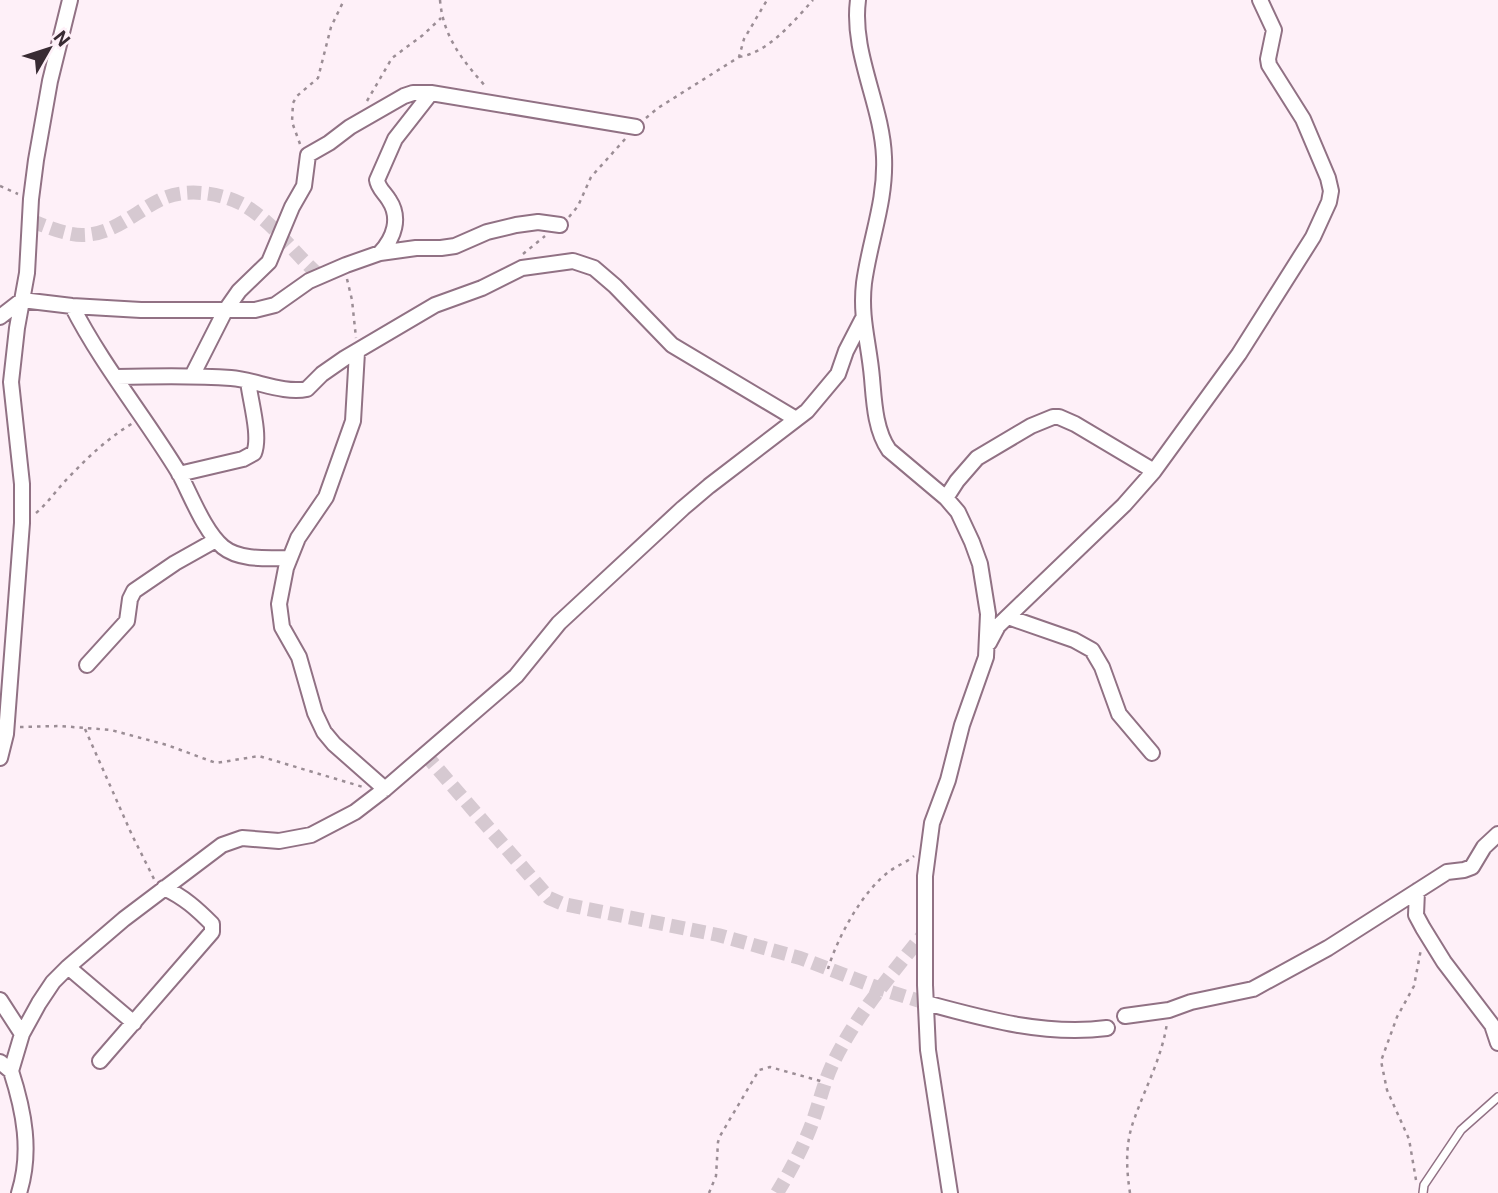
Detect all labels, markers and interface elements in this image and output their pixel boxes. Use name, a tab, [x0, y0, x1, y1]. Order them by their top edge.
north arrow	[14, 14, 84, 84]
text: N	[49, 26, 75, 51]

